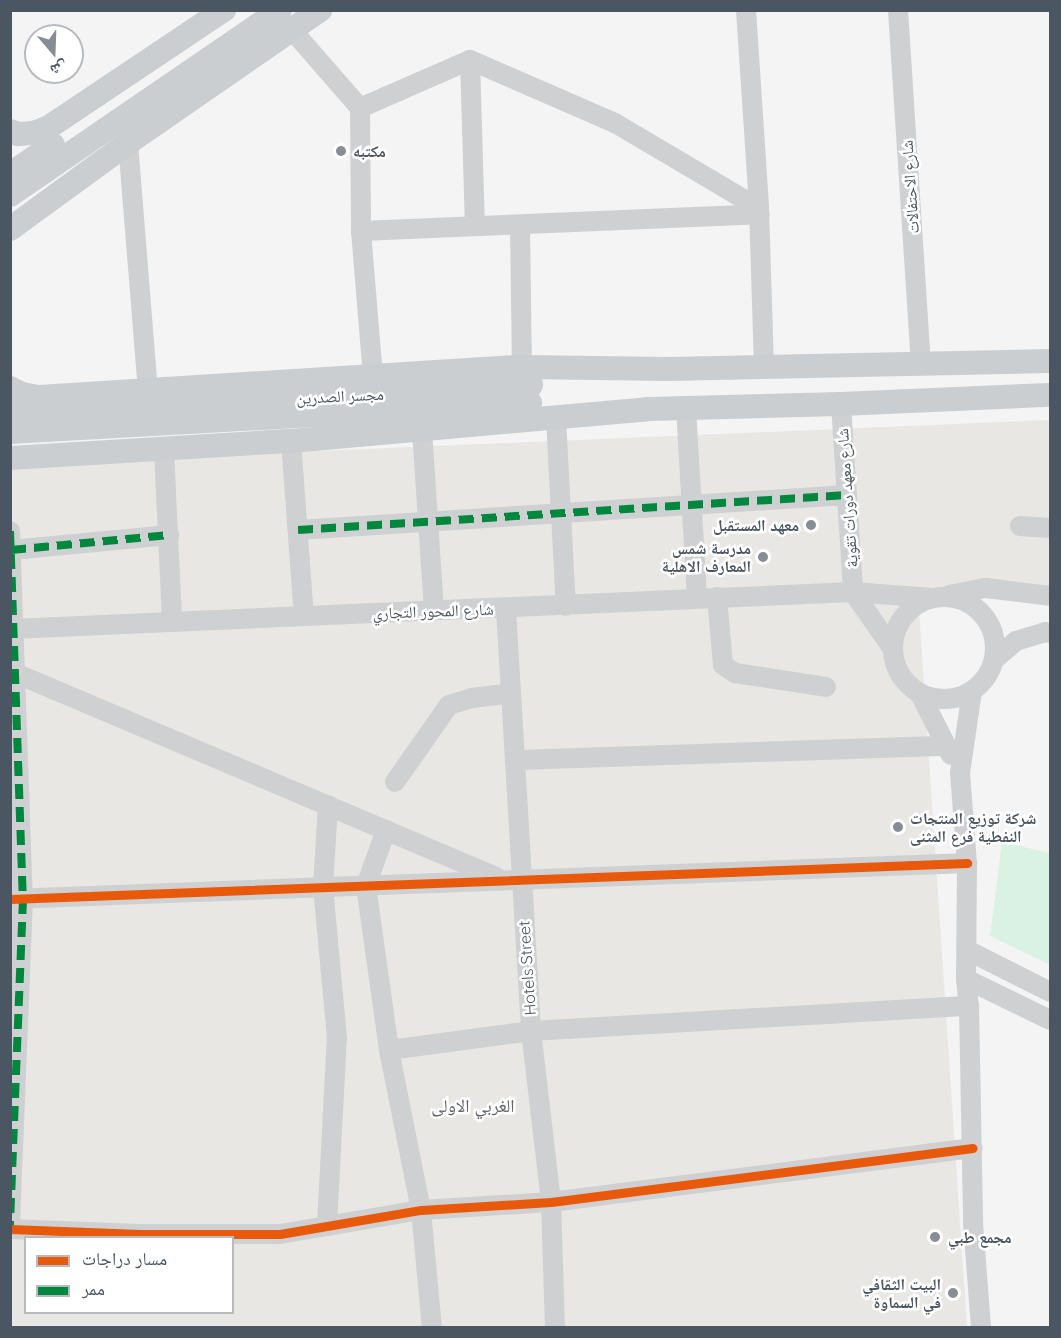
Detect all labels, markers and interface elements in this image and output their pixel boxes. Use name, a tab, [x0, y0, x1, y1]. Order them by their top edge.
north arrow	[24, 24, 84, 84]
text: ش	[48, 57, 71, 81]
street label: شارع الاحتفالات	[897, 140, 923, 234]
place label: مكتبه	[353, 141, 386, 161]
marker: مكتبه	[334, 144, 348, 158]
street label: مجسر الصدرين	[296, 384, 384, 408]
street label: شارع معهد دورات تقوية	[833, 428, 861, 568]
place label: معهد المستقبل	[713, 515, 799, 535]
marker: معهد المستقبل	[804, 518, 818, 532]
place label: مدرسة شمس المعارف الاهلية	[662, 538, 751, 576]
marker: مدرسة شمس المعارف الاهلية	[756, 550, 770, 564]
street label: شارع المحور التجاري	[372, 599, 494, 623]
place label: شركة توزيع المنتجات النفطية فرع المثنى	[910, 808, 1037, 846]
marker: شركة توزيع المنتجات النفطية فرع المثنى	[891, 820, 905, 834]
street label: Hotels Street	[514, 920, 540, 1016]
district label: الغربي الاولى	[431, 1095, 515, 1117]
place label: مجمع طبي	[948, 1227, 1012, 1247]
marker: مجمع طبي	[926, 1228, 944, 1246]
legend	[24, 1236, 234, 1314]
text: مسار دراجات	[82, 1247, 167, 1270]
place label: البيت الثقافي في السماوة	[862, 1274, 941, 1312]
text: ممر	[82, 1277, 105, 1300]
marker: البيت الثقافي في السماوة	[946, 1286, 960, 1300]

